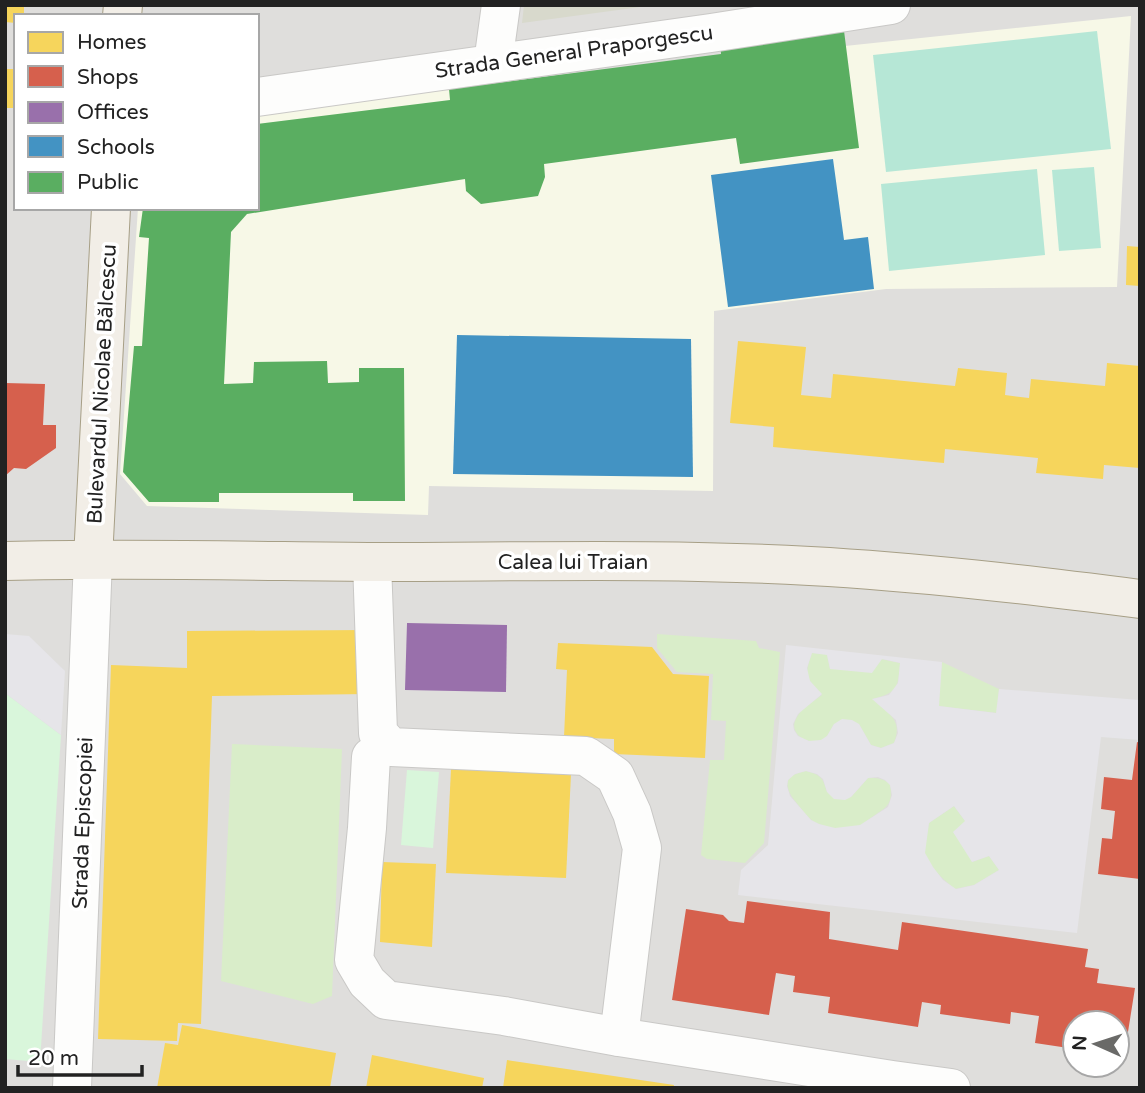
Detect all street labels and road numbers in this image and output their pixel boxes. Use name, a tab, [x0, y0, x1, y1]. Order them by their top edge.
street label: Strada General Praporgescu	[433, 20, 715, 84]
street label: Bulevardul Nicolae Bălcescu	[82, 243, 122, 525]
street label: Calea lui Traian	[498, 550, 648, 575]
street label: Strada Episcopiei	[68, 737, 98, 909]

